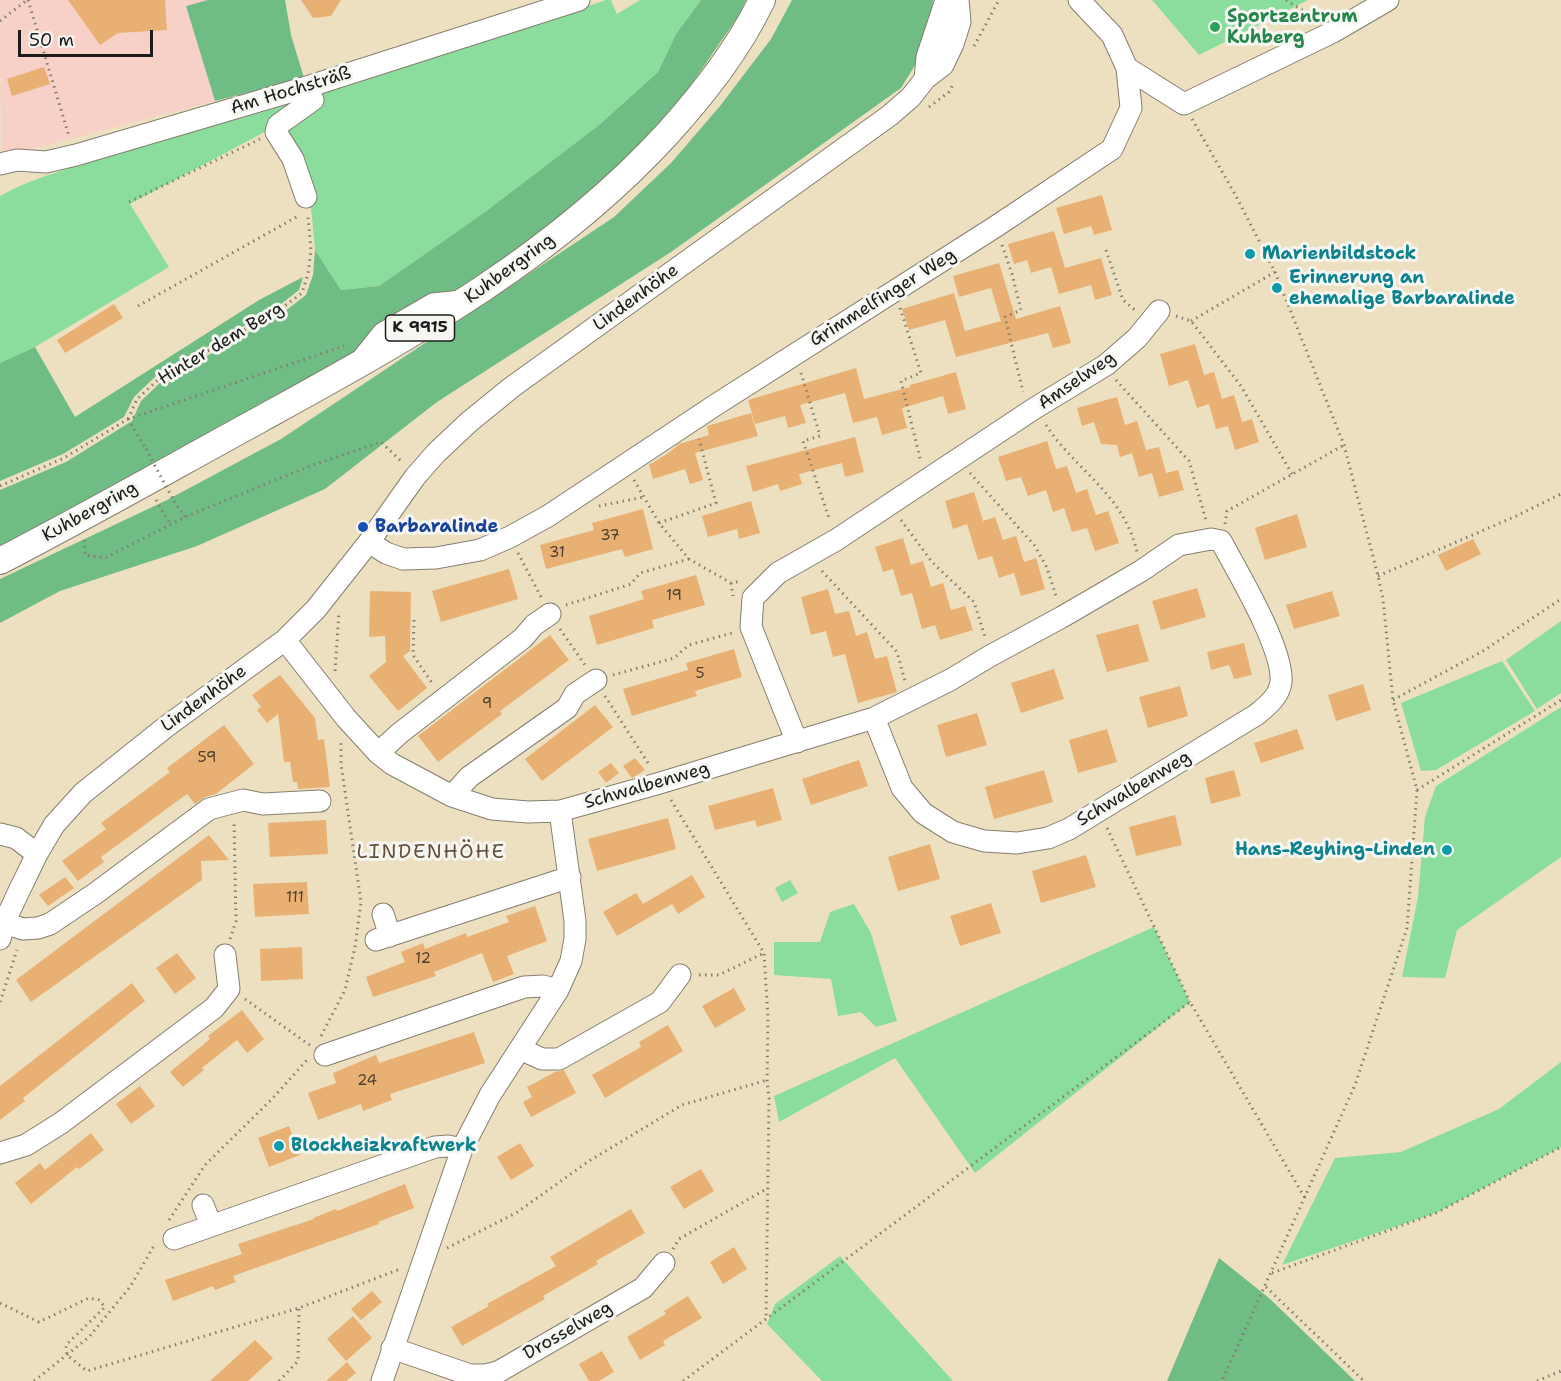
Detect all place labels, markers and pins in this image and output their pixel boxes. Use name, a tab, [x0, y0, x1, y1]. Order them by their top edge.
place label: Sportzentrum Kuhberg	[1227, 6, 1358, 48]
marker: Sportzentrum Kuhberg	[1208, 20, 1222, 34]
place label: Marienbildstock	[1262, 243, 1416, 265]
marker: Marienbildstock	[1243, 247, 1257, 261]
place label: Erinnerung an ehemalige Barbaralinde	[1289, 267, 1515, 310]
marker: Erinnerung an ehemalige Barbaralinde	[1270, 281, 1284, 295]
place label: Barbaralinde	[375, 516, 498, 538]
marker: Barbaralinde	[356, 520, 370, 534]
place label: Hans-Reyhing-Linden	[1235, 839, 1435, 861]
marker: Hans-Reyhing-Linden	[1440, 843, 1454, 857]
place label: Blockheizkraftwerk	[291, 1135, 476, 1157]
marker: Blockheizkraftwerk	[272, 1139, 286, 1153]

